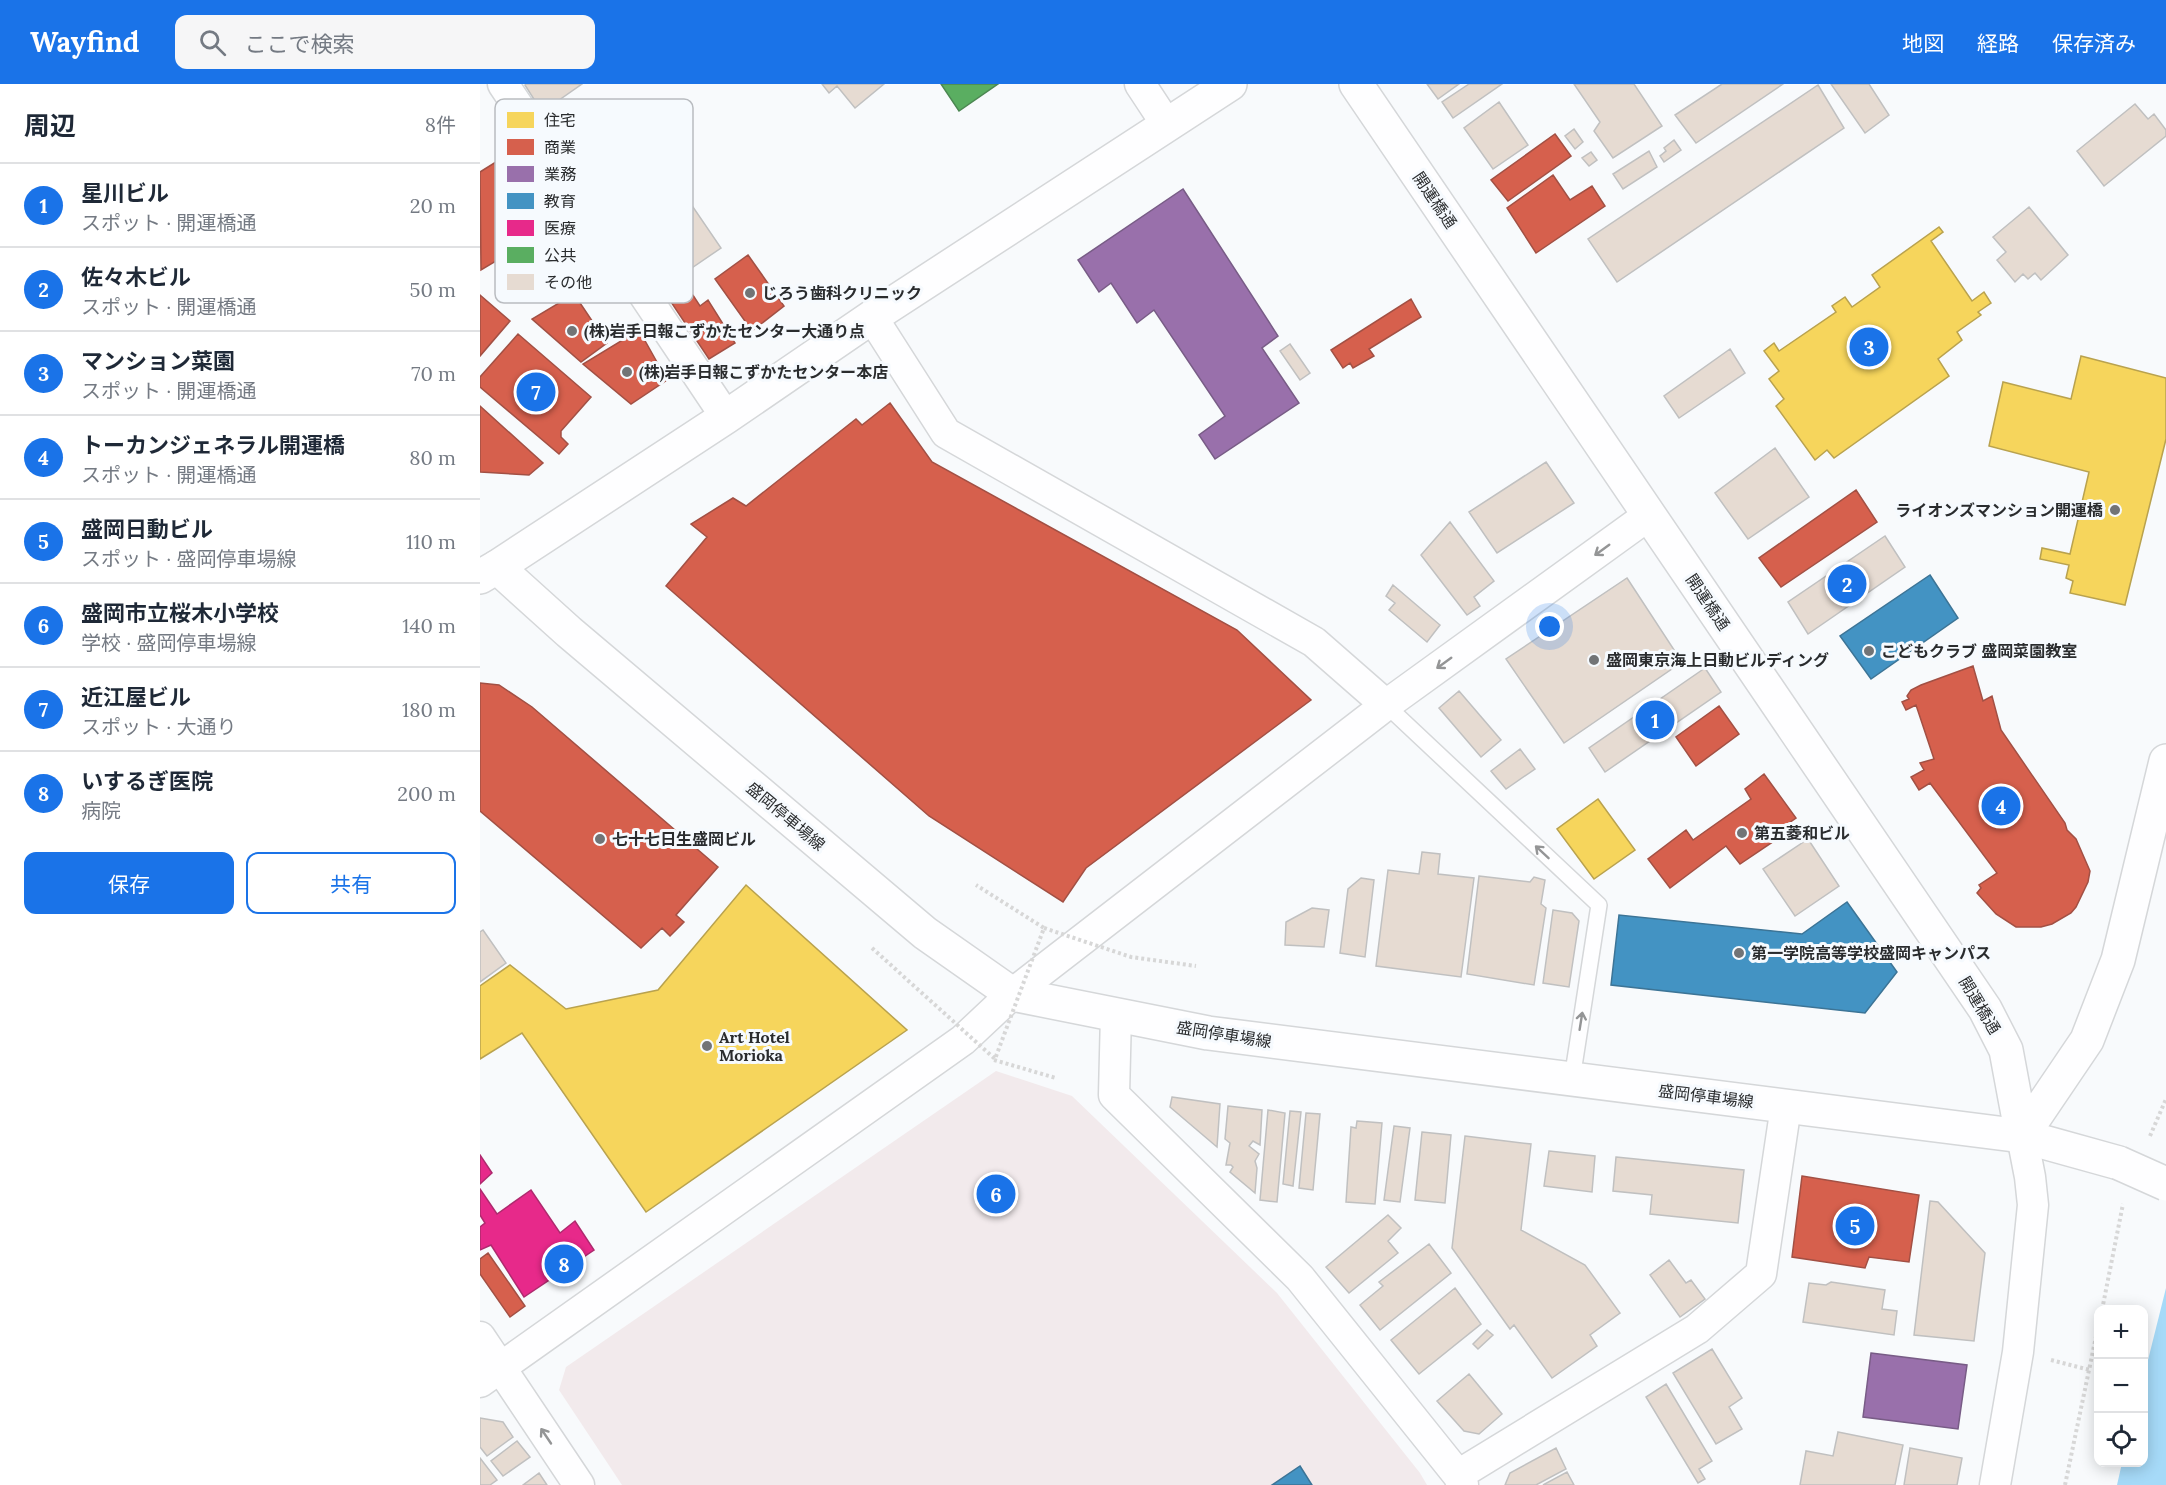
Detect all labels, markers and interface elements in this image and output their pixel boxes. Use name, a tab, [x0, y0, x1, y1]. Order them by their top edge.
search box	[175, 15, 595, 69]
text: Wayfind	[30, 24, 139, 60]
icon: search	[196, 26, 229, 59]
text: ここで検索	[244, 30, 354, 58]
text: 地図	[1902, 30, 1944, 57]
text: 経路	[1977, 30, 2019, 57]
text: 保存済み	[2052, 30, 2136, 57]
legend	[495, 99, 693, 303]
text: 周辺	[24, 109, 76, 142]
text: 住宅	[544, 110, 576, 130]
text: 8件	[425, 112, 456, 137]
text: 商業	[544, 137, 576, 157]
text: 業務	[544, 164, 576, 184]
street label: 開運橋通	[1409, 168, 1461, 232]
text: 星川ビル	[81, 179, 169, 207]
text: 教育	[544, 191, 576, 211]
text: 1	[39, 193, 48, 218]
text: 20 m	[410, 193, 456, 218]
text: スポット · 開運橋通	[81, 210, 257, 235]
text: 医療	[544, 218, 576, 238]
text: 公共	[544, 245, 576, 265]
text: 佐々木ビル	[81, 263, 191, 291]
text: その他	[544, 272, 592, 292]
text: 2	[38, 277, 49, 302]
text: 50 m	[410, 277, 456, 302]
place label: じろう歯科クリニック	[762, 283, 922, 303]
marker: じろう歯科クリニック	[743, 286, 757, 300]
text: スポット · 開運橋通	[81, 294, 257, 319]
place label: (株)岩手日報こずかたセンター大通り点	[584, 321, 865, 342]
marker: (株)岩手日報こずかたセンター大通り点	[565, 324, 579, 338]
pin: 3	[1850, 324, 1888, 370]
text: マンション菜園	[81, 347, 235, 375]
text: 3	[38, 361, 49, 386]
text: 70 m	[411, 361, 456, 386]
place label: (株)岩手日報こずかたセンター本店	[639, 362, 888, 383]
marker: (株)岩手日報こずかたセンター本店	[620, 365, 634, 379]
pin: 7	[516, 370, 556, 414]
text: スポット · 開運橋通	[81, 378, 257, 403]
text: トーカンジェネラル開運橋	[81, 431, 345, 459]
text: 4	[38, 445, 49, 470]
text: 80 m	[409, 445, 456, 470]
text: スポット · 開運橋通	[81, 462, 257, 487]
place label: ライオンズマンション開運橋	[1895, 500, 2103, 520]
marker: ライオンズマンション開運橋	[2108, 503, 2122, 517]
text: 盛岡日動ビル	[81, 515, 213, 543]
text: 5	[38, 529, 49, 554]
text: 110 m	[406, 529, 456, 554]
one-way arrow	[1595, 544, 1611, 556]
text: スポット · 盛岡停車場線	[81, 546, 297, 571]
pin: 2	[1828, 562, 1866, 606]
street label: 開運橋通	[1682, 570, 1734, 634]
text: 盛岡市立桜木小学校	[81, 599, 279, 627]
your location	[1535, 612, 1564, 641]
text: 6	[38, 613, 49, 638]
text: 140 m	[402, 613, 456, 638]
text: 学校 · 盛岡停車場線	[81, 630, 257, 655]
place label: こどもクラブ 盛岡菜園教室	[1881, 641, 2077, 661]
marker: こどもクラブ 盛岡菜園教室	[1862, 644, 1876, 658]
place label: 盛岡東京海上日動ビルディング	[1606, 650, 1829, 670]
marker: 盛岡東京海上日動ビルディング	[1587, 653, 1601, 667]
one-way arrow	[1436, 657, 1452, 670]
text: 近江屋ビル	[81, 683, 191, 711]
text: 7	[39, 697, 48, 722]
text: 180 m	[402, 697, 456, 722]
pin: 1	[1636, 698, 1674, 742]
text: スポット · 大通り	[81, 714, 237, 739]
text: いするぎ医院	[81, 767, 213, 795]
street label: 盛岡停車場線	[743, 777, 829, 855]
text: 8	[38, 781, 49, 806]
text: 200 m	[397, 781, 456, 806]
pin: 4	[1982, 784, 2020, 828]
text: 病院	[81, 798, 121, 823]
place label: 第五菱和ビル	[1754, 823, 1850, 843]
marker: 第五菱和ビル	[1735, 826, 1749, 840]
place label: 七十七日生盛岡ビル	[612, 829, 756, 849]
marker: 七十七日生盛岡ビル	[593, 832, 607, 846]
one-way arrow	[1535, 845, 1550, 859]
button: 保存	[24, 852, 234, 914]
button: 共有	[246, 852, 456, 914]
place label: 第一学院高等学校盛岡キャンパス	[1751, 943, 1991, 963]
marker: 第一学院高等学校盛岡キャンパス	[1732, 946, 1746, 960]
street label: 開運橋通	[1955, 972, 2005, 1038]
one-way arrow	[1575, 1012, 1586, 1031]
street label: 盛岡停車場線	[1175, 1017, 1273, 1051]
place label: Art Hotel Morioka	[719, 1027, 790, 1065]
marker: Art Hotel Morioka	[700, 1039, 714, 1053]
street label: 盛岡停車場線	[1657, 1080, 1755, 1112]
pin: 6	[976, 1172, 1016, 1216]
pin: 5	[1836, 1204, 1874, 1248]
pin: 8	[544, 1242, 584, 1286]
map controls	[2094, 1305, 2148, 1467]
button: +	[2094, 1305, 2148, 1359]
button: −	[2094, 1359, 2148, 1413]
button: locate	[2094, 1413, 2148, 1467]
one-way arrow	[540, 1429, 552, 1445]

